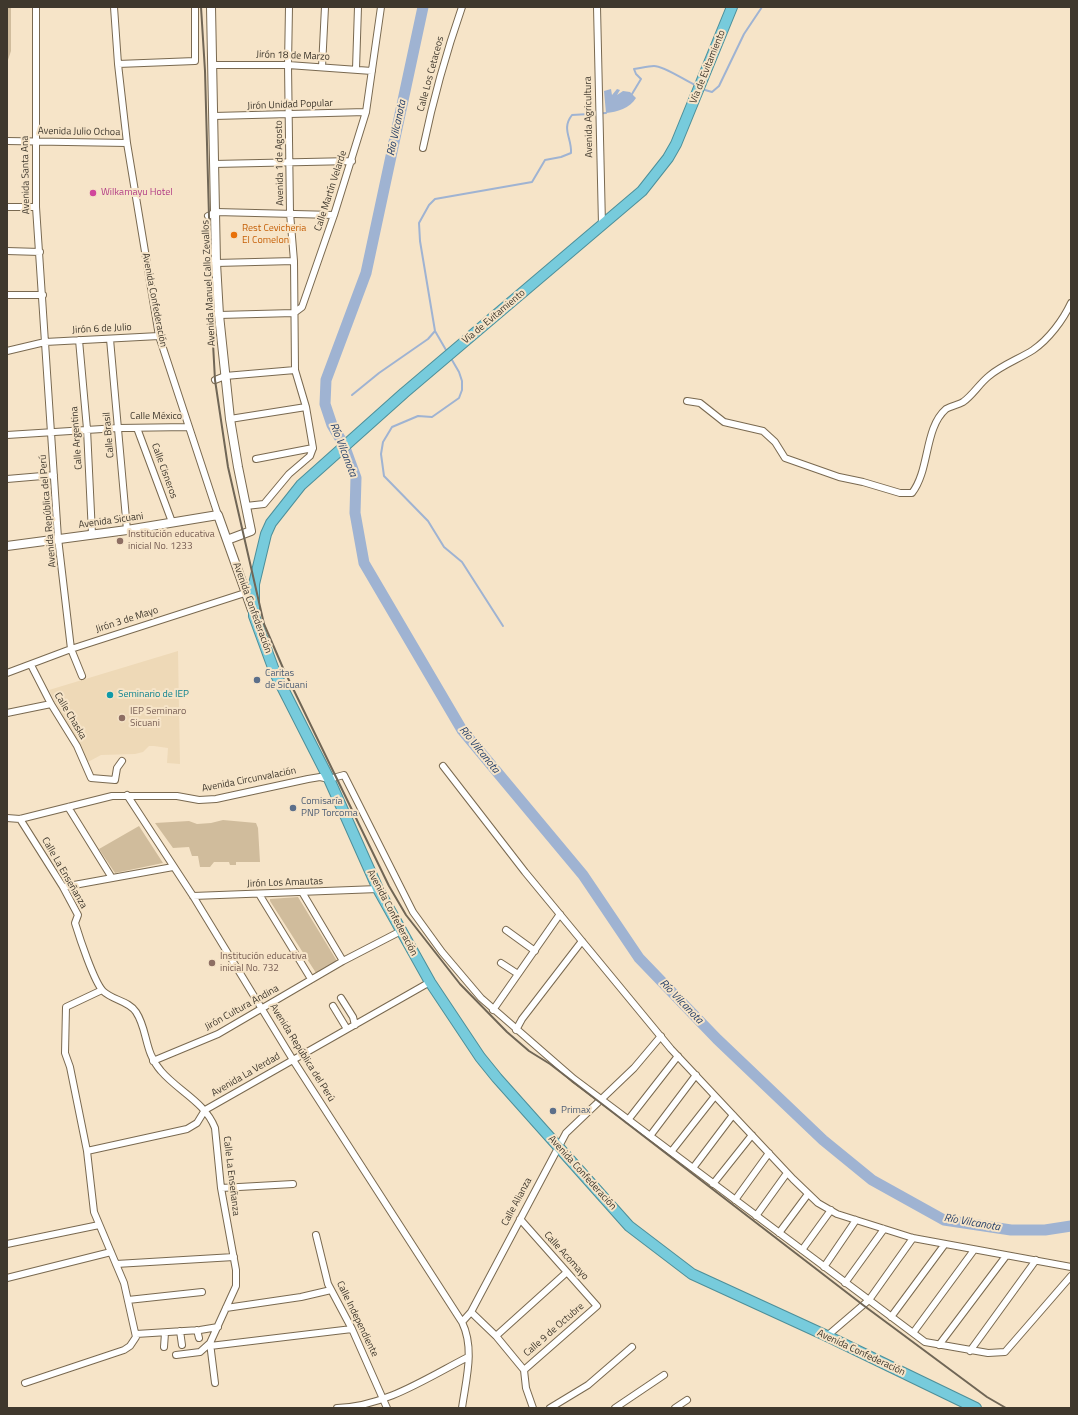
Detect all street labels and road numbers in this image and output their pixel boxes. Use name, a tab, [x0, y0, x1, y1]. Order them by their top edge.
street label: Vía de Evitamiento	[688, 28, 728, 106]
street label: Calle Los Cetaceos	[415, 35, 447, 113]
street label: Jirón 18 de Marzo	[256, 49, 330, 63]
street label: Avenida Agricultura	[582, 76, 596, 158]
street label: Jirón Unidad Popular	[247, 98, 333, 112]
street label: Avenida 1 de Agosto	[273, 120, 287, 206]
street label: Avenida Julio Ochoa	[38, 125, 120, 139]
street label: Avenida Santa Ana	[19, 136, 33, 214]
street label: Calle Martín Velarde	[312, 149, 350, 233]
street label: Avenida Manuel Callo Zevallos	[200, 220, 218, 346]
street label: Avenida Confederación	[139, 252, 169, 348]
street label: Vía de Evitamiento	[460, 287, 528, 347]
street label: Jirón 6 de Julio	[72, 321, 132, 337]
street label: Calle Argentina	[69, 406, 85, 470]
street label: Calle México	[130, 411, 182, 423]
street label: Calle Brasil	[101, 412, 117, 458]
street label: Calle Cisneros	[148, 442, 180, 500]
street label: Avenida República del Perú	[37, 454, 59, 568]
street label: Avenida Sicuani	[78, 511, 144, 531]
street label: Avenida Confederación	[230, 561, 274, 655]
street label: Jirón 3 de Mayo	[94, 604, 160, 636]
street label: Calle Chaska	[51, 690, 89, 742]
street label: Avenida Circunvalación	[201, 765, 297, 795]
street label: Calle La Enseñanza	[39, 835, 89, 911]
street label: Avenida Confederación	[364, 868, 420, 958]
street label: Jirón Los Amautas	[247, 876, 323, 890]
street label: Jirón Cultura Andina	[203, 983, 281, 1033]
street label: Avenida República del Perú	[267, 1002, 337, 1104]
street label: Avenida La Verdad	[210, 1051, 282, 1099]
street label: Avenida Confederación	[545, 1133, 619, 1213]
street label: Calle La Enseñanza	[220, 1135, 242, 1217]
street label: Calle Alianza	[499, 1176, 535, 1228]
street label: Calle Acomayo	[541, 1229, 591, 1283]
street label: Calle Independiente	[334, 1279, 380, 1359]
street label: Calle 9 de Octubre	[521, 1301, 587, 1359]
street label: Avenida Confederación	[815, 1327, 907, 1379]

